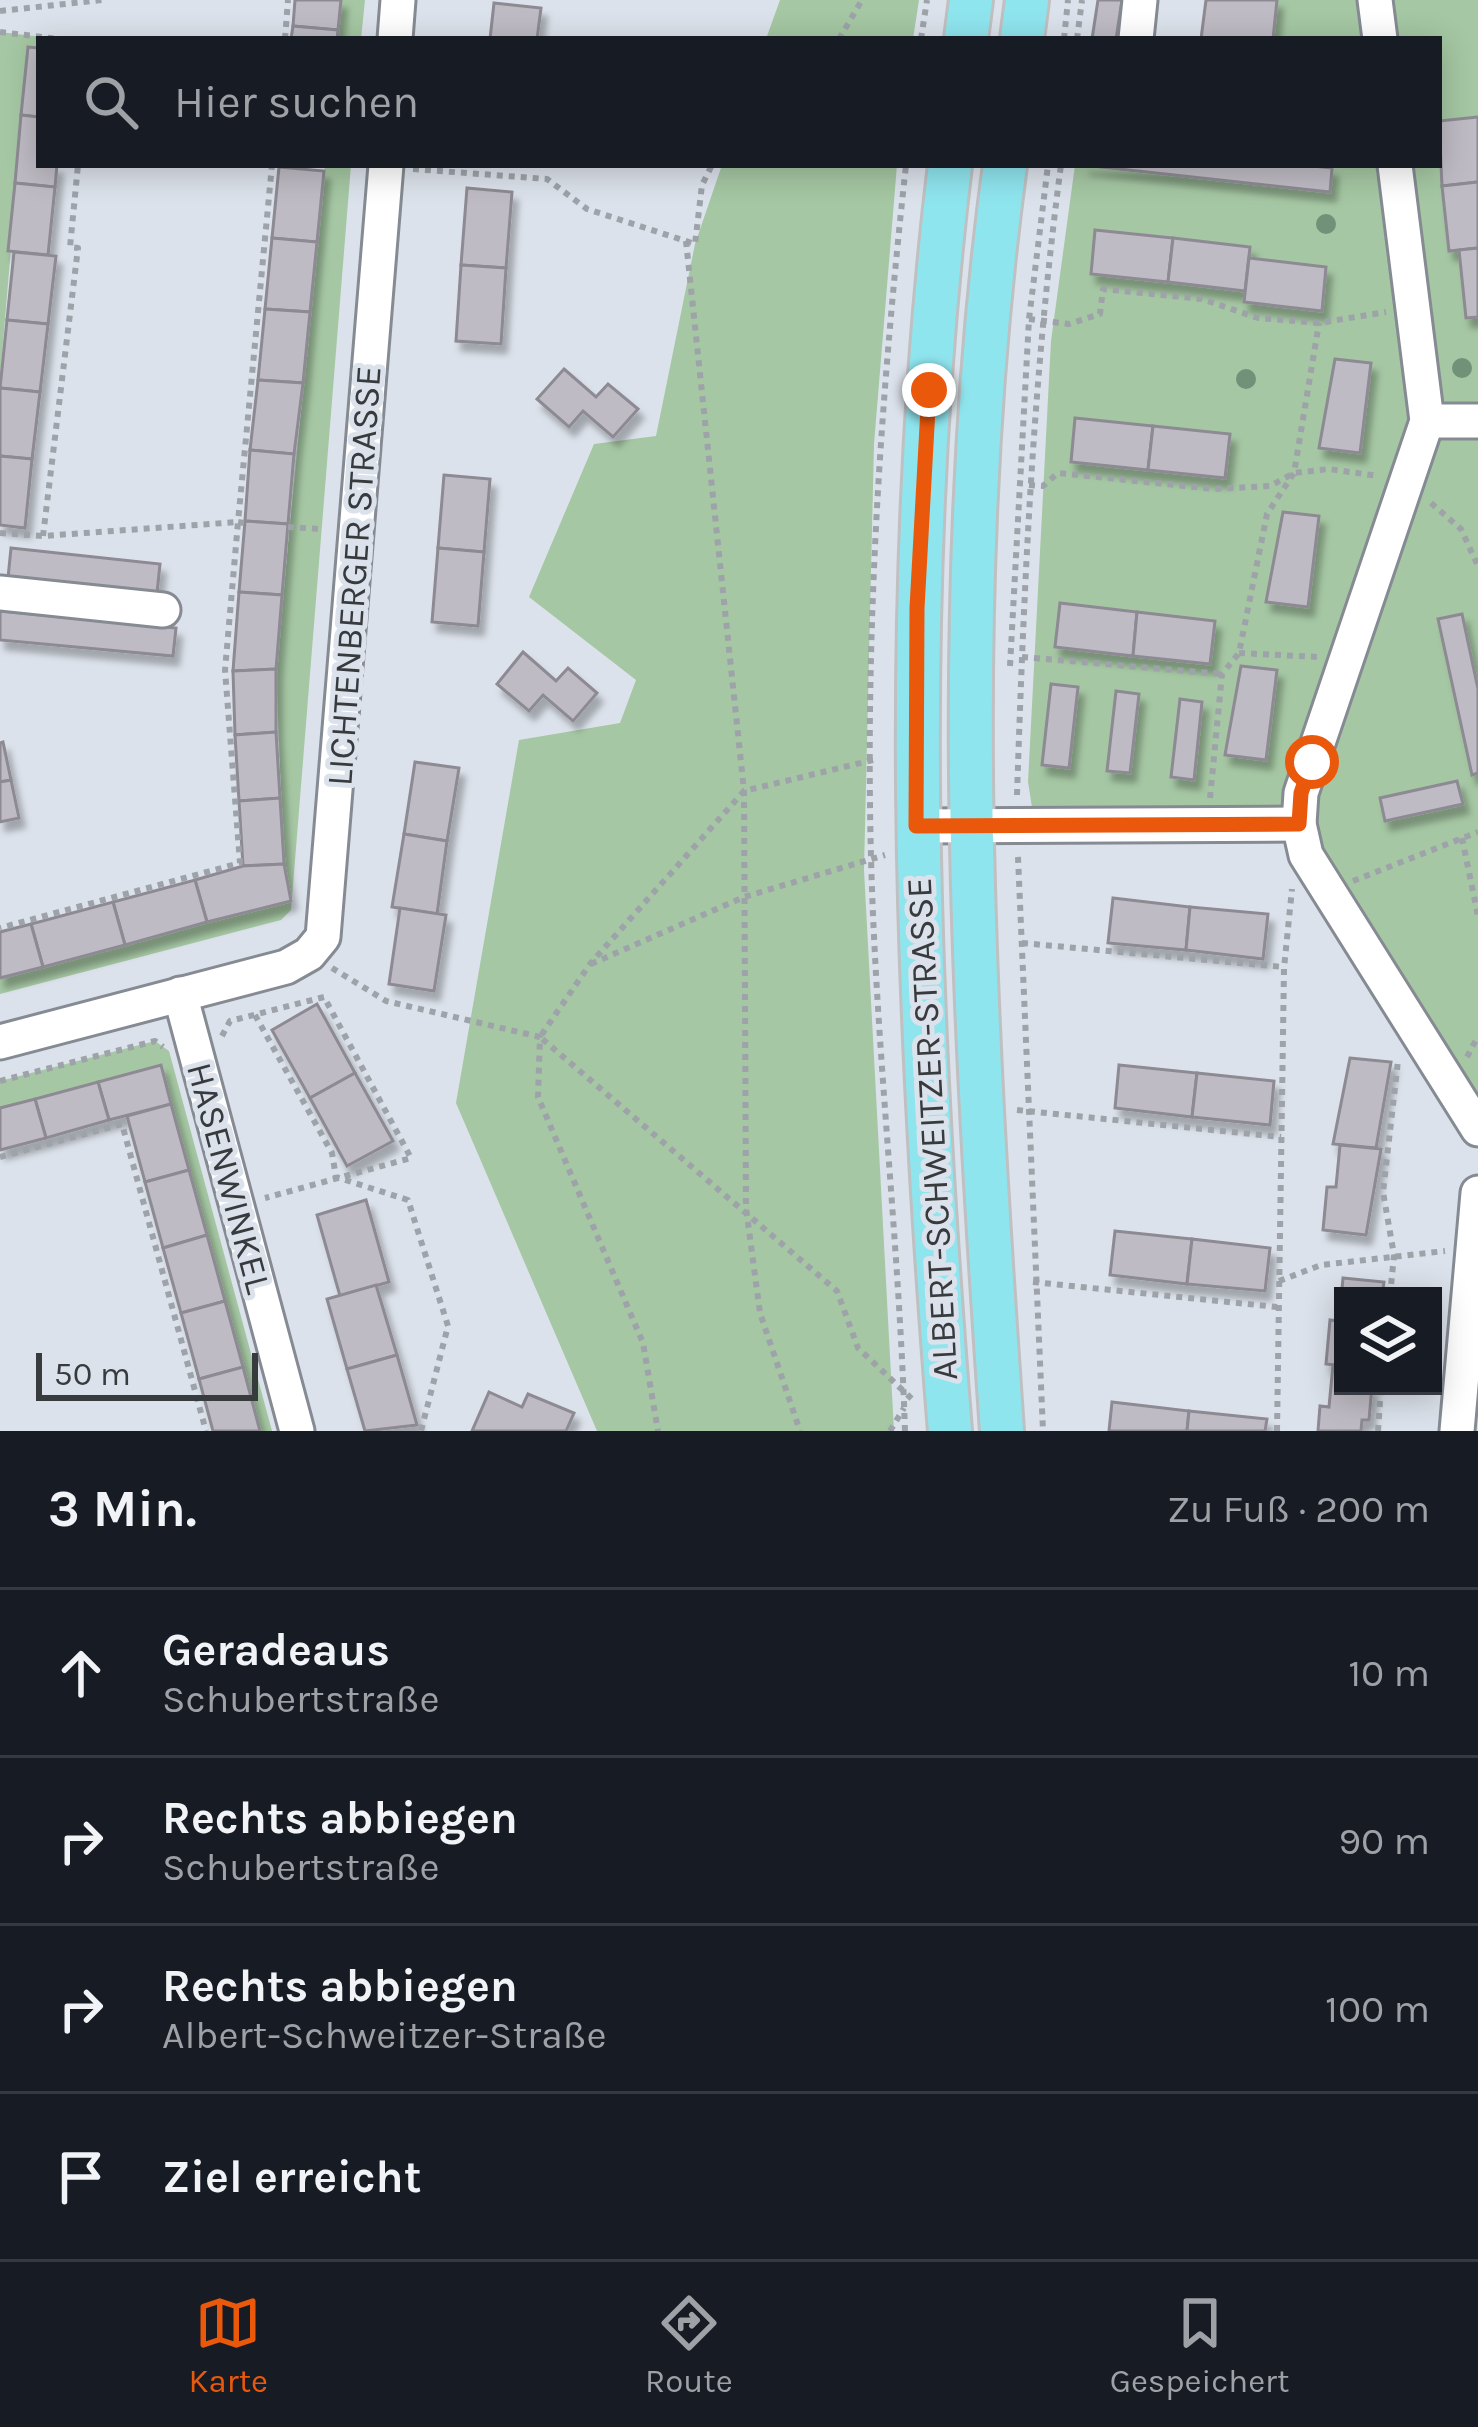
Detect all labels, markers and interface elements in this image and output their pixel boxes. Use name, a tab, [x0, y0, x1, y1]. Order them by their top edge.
search box	[36, 36, 1442, 168]
icon: search	[78, 69, 144, 135]
text: Hier suchen	[174, 76, 419, 128]
route end	[902, 363, 956, 417]
street label: LICHTENBERGER STRASSE	[318, 365, 390, 787]
route start	[1285, 735, 1339, 789]
street label: ALBERT-SCHWEITZER-STRASSE	[898, 876, 966, 1382]
street label: HASENWINKEL	[178, 1058, 280, 1298]
map controls	[1334, 1287, 1442, 1395]
button: layers	[1334, 1287, 1442, 1395]
scale bar	[36, 1347, 258, 1400]
text: 50 m	[54, 1355, 131, 1393]
text: 3 Min.	[48, 1479, 197, 1539]
text: Zu Fuß · 200 m	[1167, 1486, 1430, 1532]
text: Geradeaus	[162, 1624, 390, 1676]
icon: ahead	[48, 1640, 114, 1706]
text: 10 m	[1348, 1650, 1430, 1696]
text: Schubertstraße	[162, 1676, 439, 1722]
text: Rechts abbiegen	[162, 1792, 518, 1844]
icon: right	[48, 1808, 114, 1874]
text: 90 m	[1338, 1818, 1430, 1864]
text: Schubertstraße	[162, 1844, 439, 1890]
text: Rechts abbiegen	[162, 1960, 518, 2012]
icon: right	[48, 1976, 114, 2042]
text: 100 m	[1325, 1986, 1430, 2032]
text: Albert-Schweitzer-Straße	[162, 2012, 607, 2058]
icon: arrive	[48, 2144, 114, 2210]
text: Ziel erreicht	[162, 2151, 421, 2203]
tab: Karte	[189, 2290, 268, 2400]
tab: Route	[645, 2290, 733, 2400]
tab: Gespeichert	[1110, 2290, 1289, 2400]

